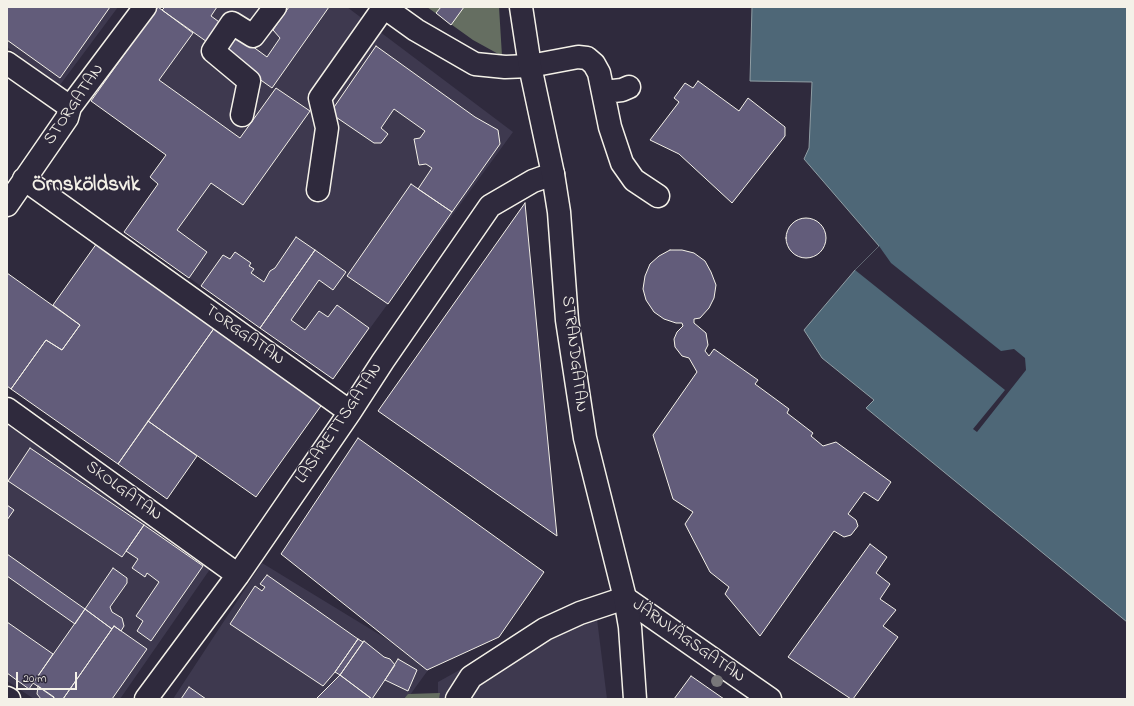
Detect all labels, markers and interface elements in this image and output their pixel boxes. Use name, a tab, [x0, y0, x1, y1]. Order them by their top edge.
street label: STORGATAN	[40, 61, 110, 149]
district label: Örnsköldsvik	[32, 174, 140, 200]
street label: STRANDGATAN	[556, 295, 590, 413]
street label: TORGGATAN	[200, 301, 288, 371]
street label: LASARETTSGATAN	[292, 360, 388, 488]
street label: SKOLGATAN	[81, 457, 165, 527]
street label: JÄRNVÄGSGATAN	[628, 596, 748, 688]
scale bar	[18, 664, 79, 690]
text: 20 m	[23, 670, 46, 688]

